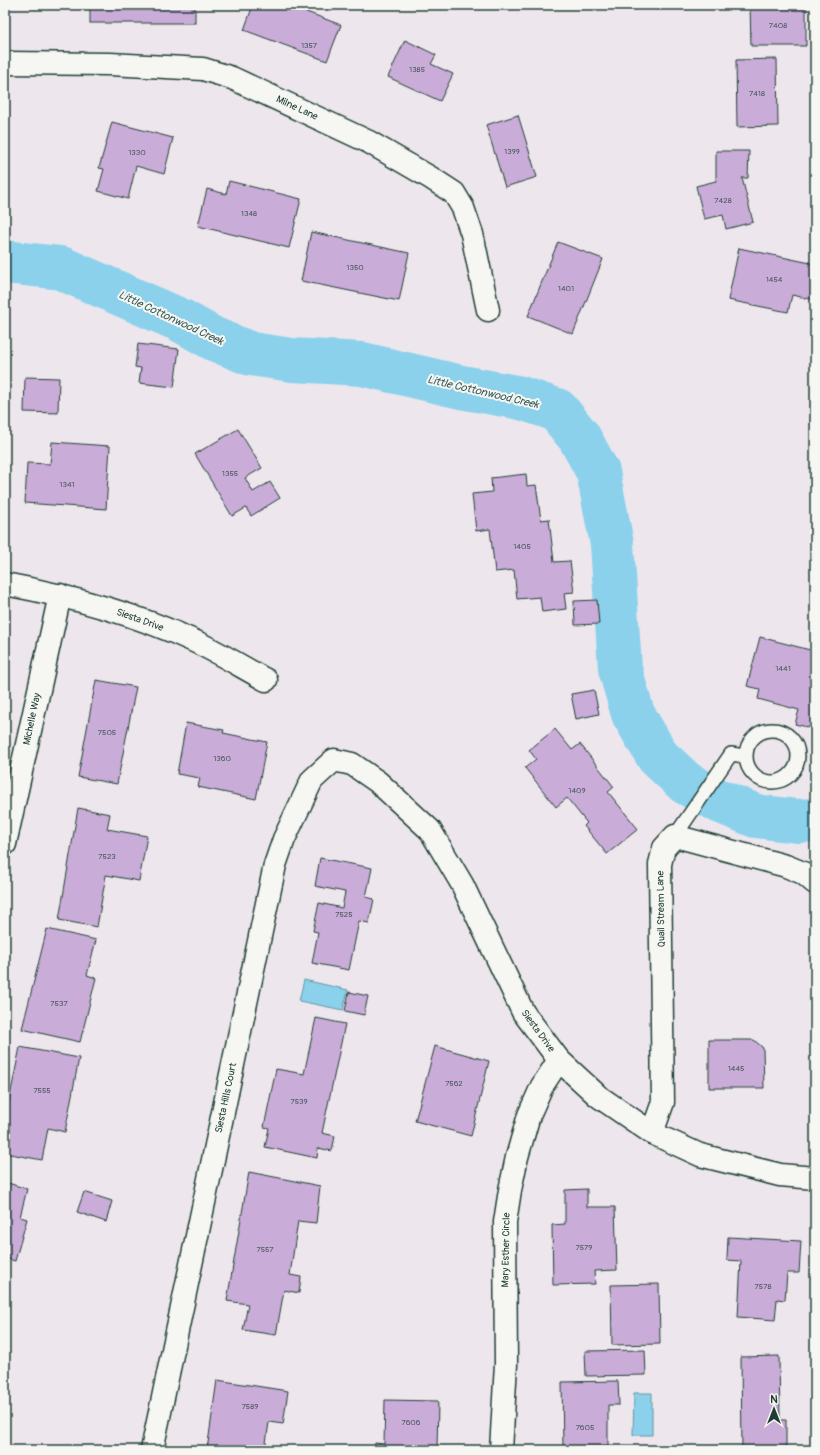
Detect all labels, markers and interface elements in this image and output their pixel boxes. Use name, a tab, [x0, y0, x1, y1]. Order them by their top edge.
house number: 7408	[769, 21, 787, 30]
house number: 1357	[301, 41, 318, 50]
house number: 1385	[409, 65, 425, 74]
house number: 7418	[749, 89, 765, 98]
street label: Milne Lane	[274, 93, 320, 123]
house number: 1399	[504, 147, 520, 156]
house number: 1330	[128, 148, 146, 157]
house number: 7428	[714, 196, 732, 205]
house number: 1348	[241, 209, 257, 218]
house number: 1350	[346, 263, 364, 272]
house number: 1454	[766, 275, 783, 284]
house number: 1401	[558, 284, 574, 293]
water label: Little Cottonwood Creek	[117, 288, 227, 349]
water label: Little Cottonwood Creek	[426, 373, 541, 411]
house number: 1355	[222, 469, 238, 478]
house number: 1341	[59, 480, 75, 489]
house number: 1405	[513, 542, 531, 551]
street label: Siesta Drive	[115, 606, 165, 634]
house number: 1441	[775, 664, 791, 673]
street label: Michelle Way	[21, 691, 44, 746]
house number: 7505	[98, 728, 116, 737]
house number: 1360	[213, 754, 231, 763]
house number: 1409	[568, 786, 586, 795]
house number: 7523	[98, 852, 116, 861]
street label: Quail Stream Lane	[654, 871, 668, 947]
house number: 7525	[335, 910, 353, 919]
house number: 7537	[50, 999, 68, 1008]
street label: Siesta Drive	[519, 1008, 557, 1054]
street label: Siesta Hills Court	[213, 1061, 240, 1134]
house number: 1445	[728, 1064, 744, 1073]
house number: 7562	[445, 1079, 463, 1088]
house number: 7555	[33, 1086, 51, 1095]
house number: 7539	[290, 1097, 308, 1106]
street label: Mary Esther Circle	[499, 1212, 513, 1288]
house number: 7579	[576, 1243, 592, 1252]
house number: 7557	[256, 1245, 274, 1254]
house number: 7578	[755, 1282, 771, 1291]
north arrow	[754, 1389, 794, 1429]
text: N	[770, 1393, 778, 1406]
house number: 7589	[242, 1402, 258, 1411]
house number: 7606	[401, 1418, 421, 1427]
house number: 7605	[576, 1423, 594, 1432]

